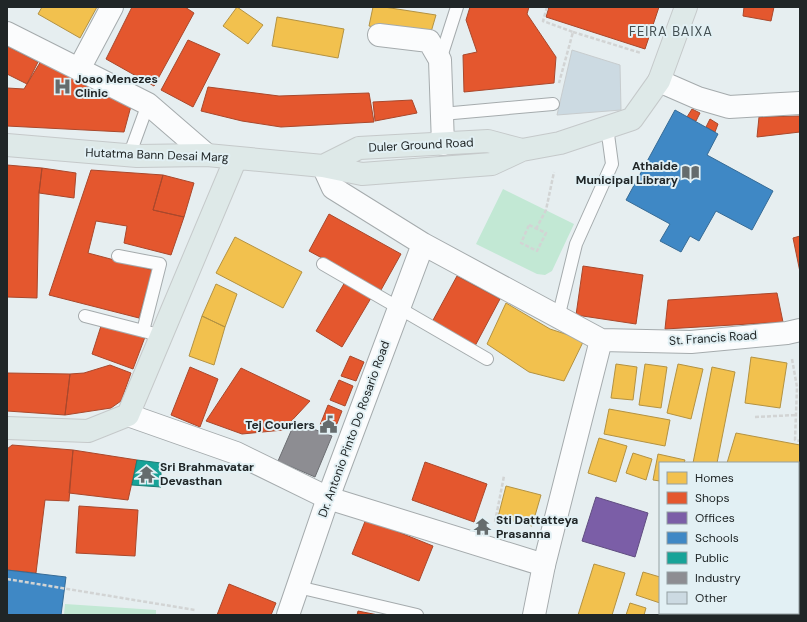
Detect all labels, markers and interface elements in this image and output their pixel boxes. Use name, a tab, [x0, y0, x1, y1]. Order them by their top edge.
district label: FEIRA BAIXA	[629, 23, 713, 40]
place label: Joao Menezes Clinic	[75, 71, 158, 101]
hospital icon: Joao Menezes Clinic	[52, 76, 72, 96]
street label: Duler Ground Road	[368, 134, 474, 156]
street label: Hutatma Bann Desai Marg	[85, 145, 229, 166]
place label: Athaide Municipal Library	[576, 158, 679, 188]
library icon: Athaide Municipal Library	[681, 163, 701, 183]
street label: St. Francis Road	[668, 327, 758, 349]
street label: Dr. Antonio Pinto Do Rosario Road	[315, 339, 393, 519]
public building icon: Tej Couriers	[318, 415, 338, 435]
place label: Tej Couriers	[245, 417, 315, 433]
place label: Sri Brahmavatar Devasthan	[160, 459, 254, 489]
legend	[659, 462, 799, 614]
temple icon: Sri Brahmavatar Devasthan	[137, 464, 157, 484]
text: Homes	[695, 470, 734, 486]
text: Shops	[695, 490, 730, 506]
text: Offices	[695, 510, 735, 526]
place label: Sti Dattatteya Prasanna	[496, 512, 578, 542]
temple icon: Sti Dattatteya Prasanna	[473, 517, 493, 537]
text: Schools	[695, 530, 739, 546]
text: Public	[695, 550, 729, 566]
text: Industry	[695, 570, 741, 586]
text: Other	[695, 590, 728, 606]

